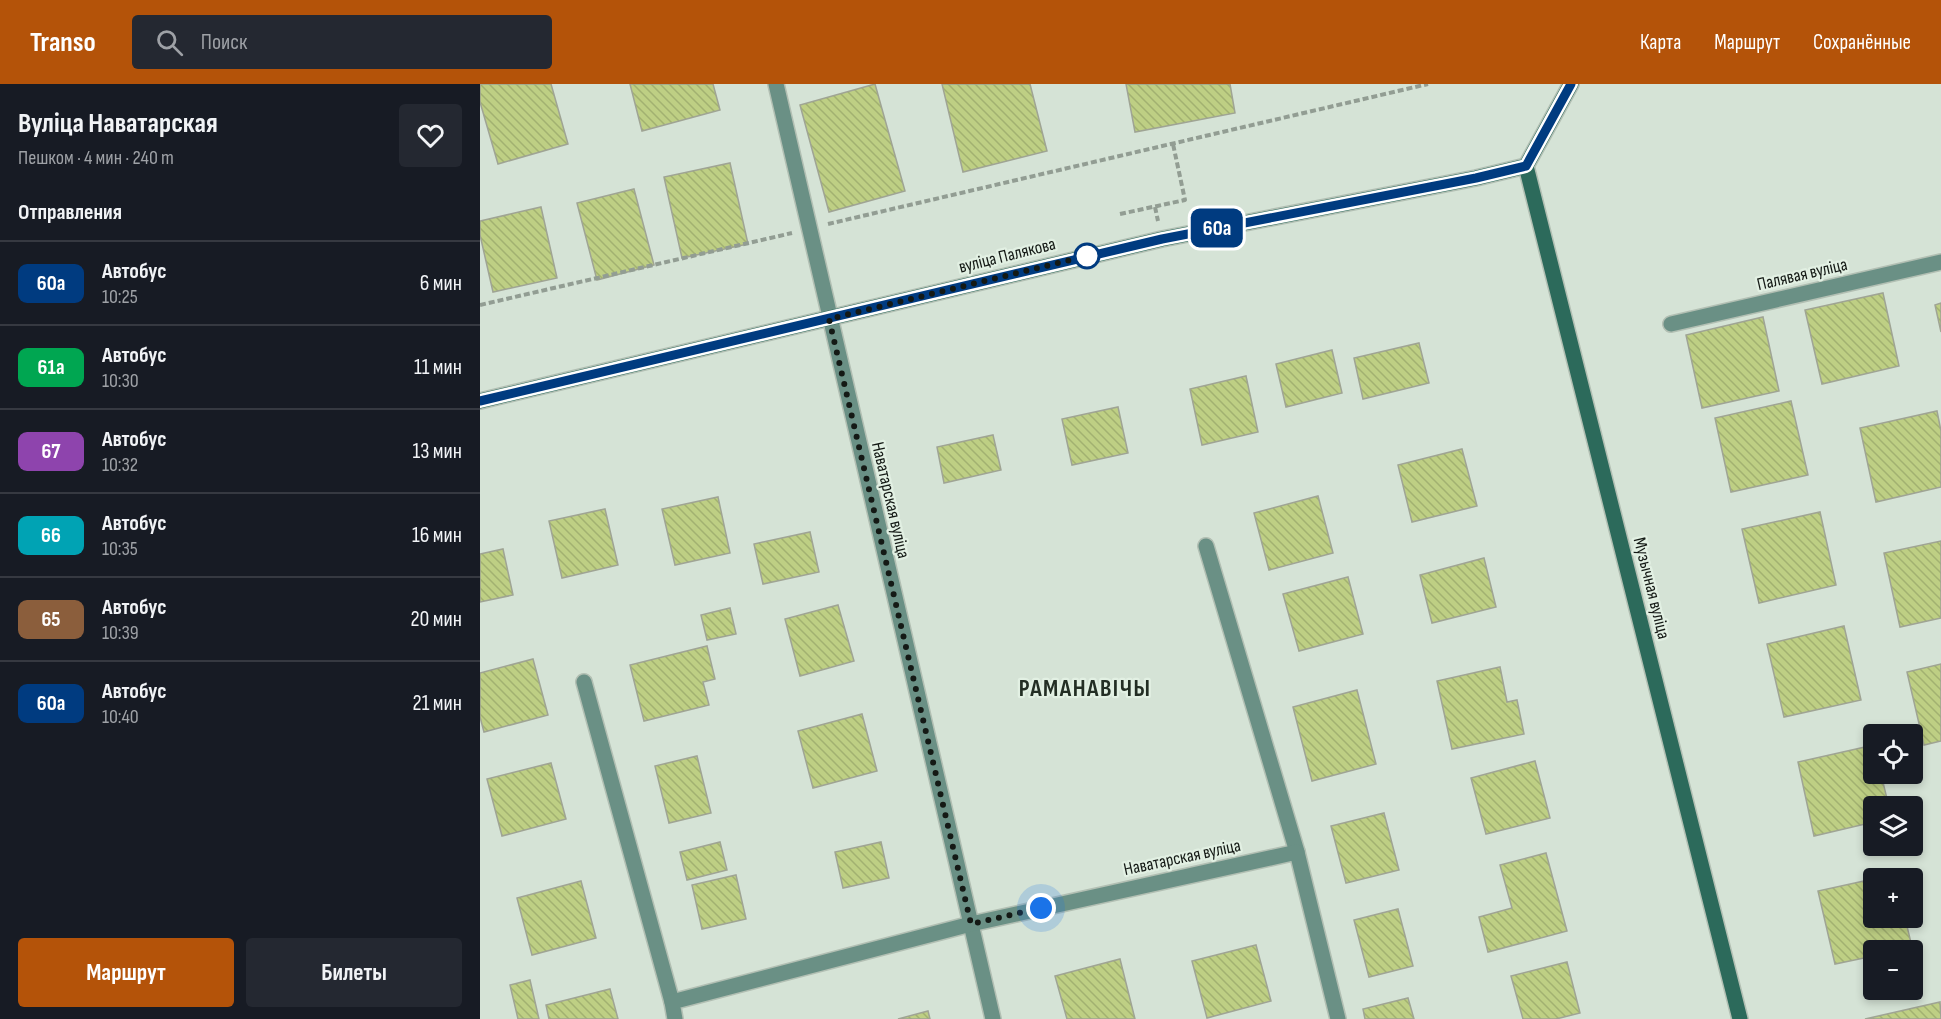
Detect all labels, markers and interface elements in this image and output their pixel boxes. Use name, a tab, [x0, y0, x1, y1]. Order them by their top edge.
search box	[132, 15, 552, 69]
text: Transo	[30, 26, 96, 59]
icon: search	[153, 26, 186, 59]
text: Поиск	[201, 29, 247, 56]
text: Карта	[1640, 30, 1681, 55]
text: Маршрут	[1714, 30, 1780, 55]
text: Сохранённые	[1813, 30, 1911, 55]
button: heart	[399, 104, 462, 167]
text: Вуліца Наватарская	[18, 107, 218, 140]
text: Пешком · 4 мин · 240 m	[18, 146, 174, 170]
text: Отправления	[18, 199, 122, 226]
line badge: 60а	[1182, 208, 1251, 248]
text: 60а	[1203, 216, 1231, 241]
street label: вуліца Палякова	[957, 233, 1058, 278]
unlabelled marker	[1074, 243, 1100, 269]
street label: Палявая вуліца	[1755, 254, 1849, 295]
text: Автобус	[102, 258, 167, 285]
text: 6 мин	[420, 270, 462, 297]
text: 60а	[37, 271, 65, 296]
text: 10:25	[102, 285, 138, 309]
text: Автобус	[102, 342, 167, 369]
text: 11 мин	[414, 354, 462, 381]
text: 61а	[38, 355, 64, 380]
text: 10:30	[102, 369, 139, 393]
text: Автобус	[102, 426, 167, 453]
text: 13 мин	[412, 438, 462, 465]
text: 67	[41, 439, 61, 464]
street label: Наватарская вуліца	[867, 440, 914, 560]
text: 10:32	[102, 453, 138, 477]
text: Автобус	[102, 510, 167, 537]
text: 16 мин	[412, 522, 462, 549]
text: 66	[41, 523, 61, 548]
street label: Музычная вуліца	[1629, 535, 1674, 641]
text: 10:35	[102, 537, 138, 561]
text: Автобус	[102, 594, 167, 621]
text: 20 мин	[410, 606, 462, 633]
text: 65	[41, 607, 61, 632]
text: 10:39	[102, 621, 139, 645]
district label: РАМАНАВІЧЫ	[1019, 674, 1151, 703]
text: Автобус	[102, 678, 167, 705]
text: 21 мин	[413, 690, 462, 717]
text: 60а	[37, 691, 65, 716]
text: 10:40	[102, 705, 139, 729]
map controls	[1863, 724, 1923, 1000]
button: locate	[1863, 724, 1923, 784]
button: layers	[1863, 796, 1923, 856]
street label: Наватарская вуліца	[1122, 835, 1243, 880]
button: +	[1863, 868, 1923, 928]
your location	[1026, 893, 1056, 923]
button: Маршрут	[18, 938, 234, 1007]
button: Билеты	[246, 938, 462, 1007]
button: −	[1863, 940, 1923, 1000]

